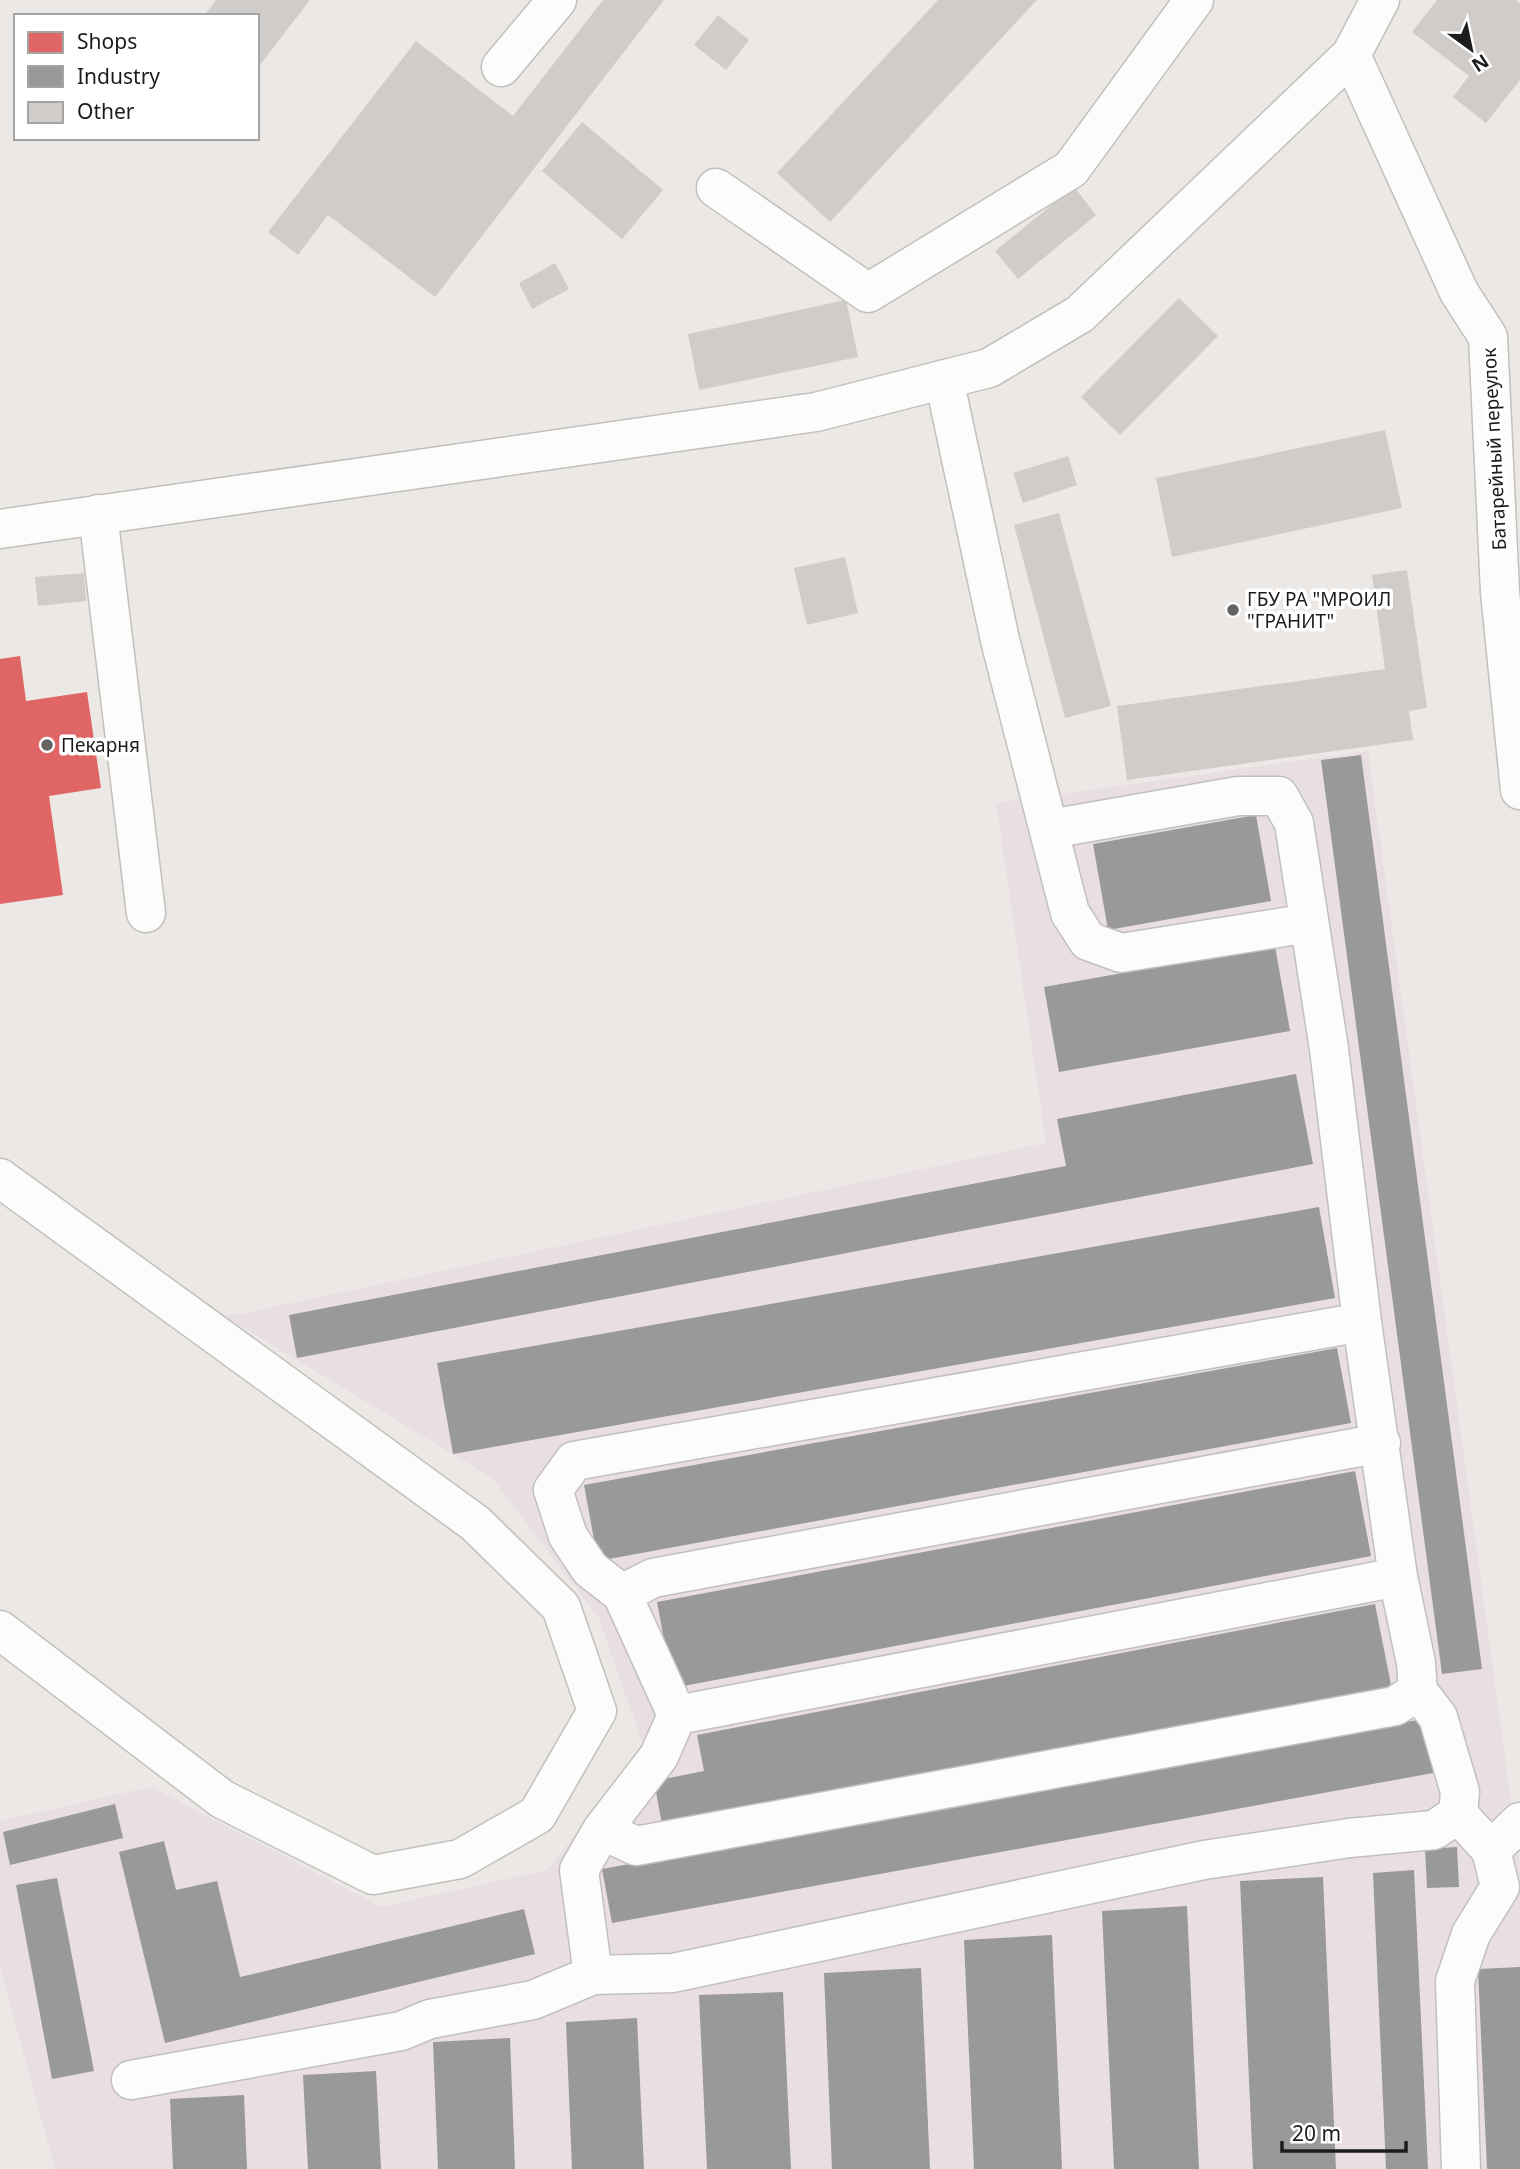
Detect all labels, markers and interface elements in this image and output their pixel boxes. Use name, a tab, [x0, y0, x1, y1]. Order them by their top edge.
legend	[14, 14, 259, 140]
north arrow	[1436, 14, 1506, 84]
text: Shops	[77, 27, 137, 55]
text: N	[1467, 48, 1494, 78]
text: Industry	[77, 62, 160, 90]
text: Other	[77, 97, 135, 125]
street label: Батарейный переулок	[1476, 347, 1512, 551]
place label: ГБУ РА "МРОИЛ "ГРАНИТ"	[1247, 586, 1391, 634]
marker: ГБУ РА "МРОИЛ "ГРАНИТ"	[1225, 602, 1241, 618]
place label: Пекарня	[61, 732, 140, 758]
marker: Пекарня	[39, 737, 55, 753]
scale bar	[1282, 2110, 1406, 2154]
text: 20 m	[1292, 2119, 1341, 2147]

